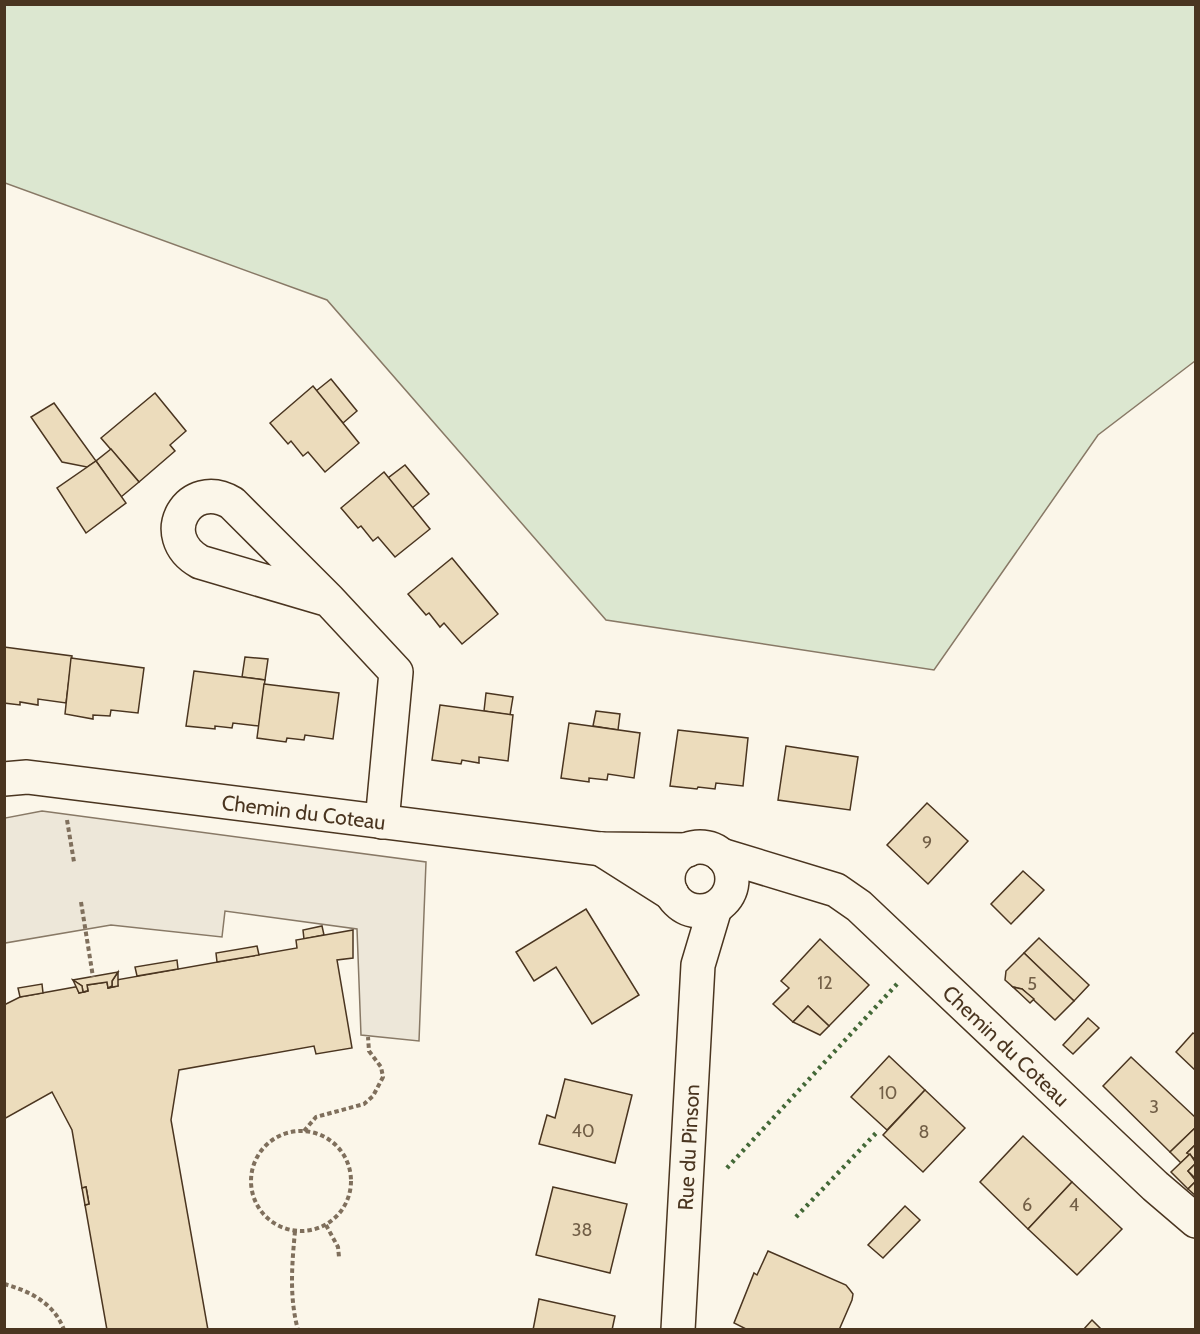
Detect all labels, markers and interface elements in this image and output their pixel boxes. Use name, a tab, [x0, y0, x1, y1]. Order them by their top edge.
street label: Chemin du Coteau	[220, 789, 387, 834]
house number: 9	[922, 832, 932, 854]
house number: 12	[817, 972, 833, 994]
house number: 5	[1027, 973, 1037, 995]
street label: Chemin du Coteau	[938, 980, 1075, 1111]
house number: 10	[879, 1082, 897, 1104]
street label: Rue du Pinson	[672, 1083, 704, 1211]
house number: 3	[1149, 1096, 1159, 1118]
house number: 40	[572, 1120, 594, 1142]
house number: 8	[919, 1121, 929, 1143]
house number: 6	[1022, 1194, 1032, 1216]
house number: 4	[1069, 1194, 1079, 1216]
house number: 38	[572, 1219, 592, 1241]

